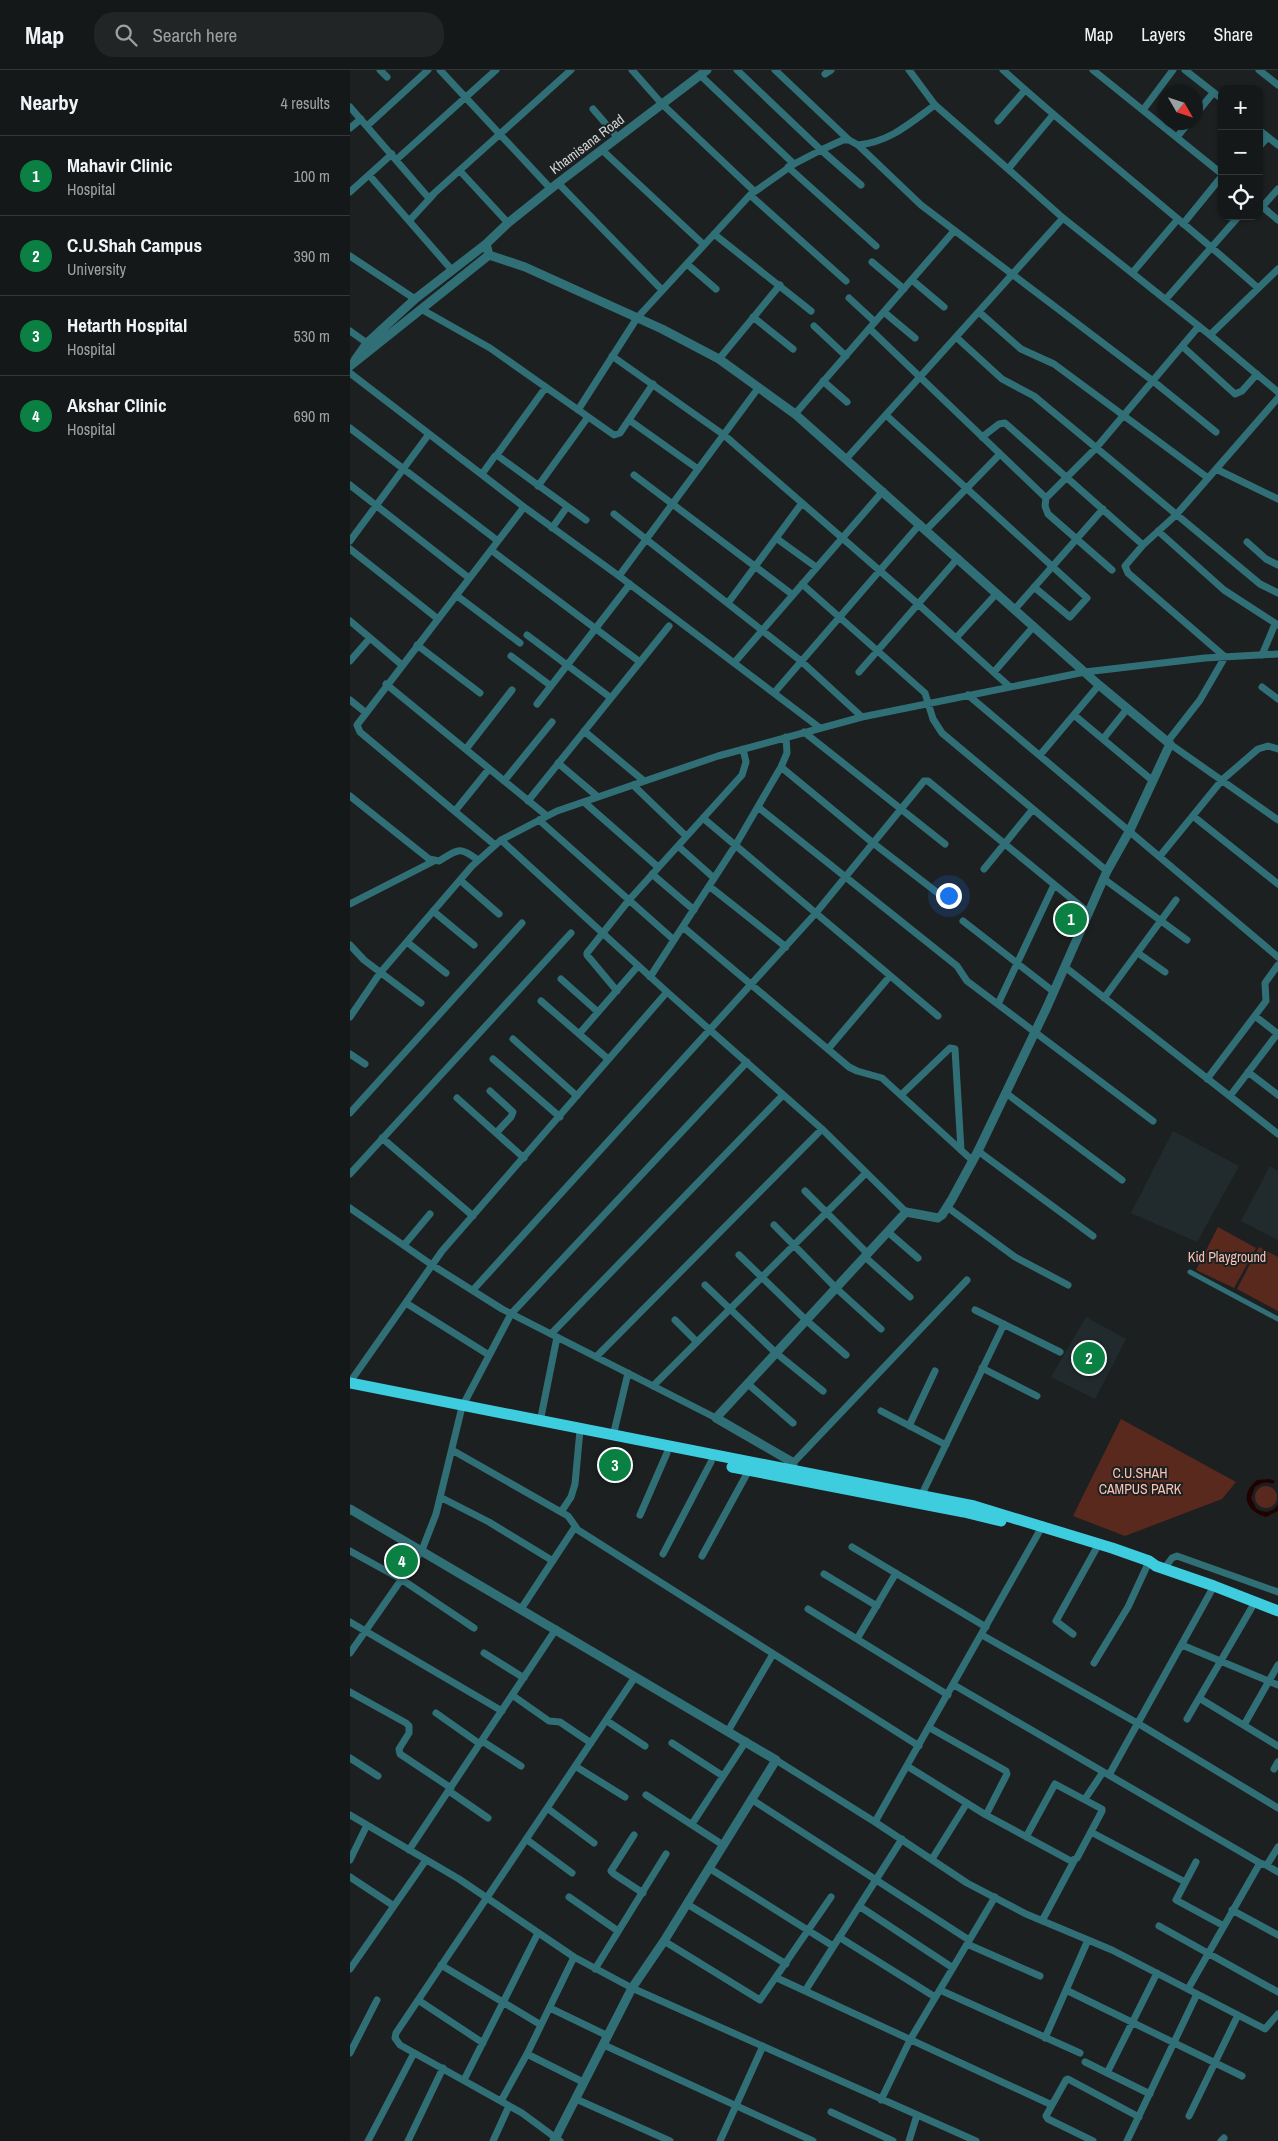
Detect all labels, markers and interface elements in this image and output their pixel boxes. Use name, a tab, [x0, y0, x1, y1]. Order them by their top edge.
search box	[94, 12, 444, 57]
text: Map	[25, 19, 64, 51]
icon: search	[112, 21, 140, 49]
text: Search here	[152, 22, 237, 48]
text: Map	[1085, 22, 1113, 47]
text: Layers	[1141, 22, 1186, 47]
text: Share	[1214, 22, 1253, 47]
north arrow	[1158, 85, 1203, 130]
map controls	[1218, 85, 1263, 220]
button: +	[1218, 85, 1263, 130]
text: Nearby	[20, 88, 78, 117]
text: 4 results	[280, 92, 330, 114]
street label: Khamisana Road	[546, 110, 628, 178]
button: −	[1218, 130, 1263, 175]
text: Mahavir Clinic	[67, 152, 173, 178]
text: 1	[32, 165, 40, 187]
text: 100 m	[294, 165, 330, 187]
button: locate	[1218, 175, 1263, 220]
text: Hospital	[67, 178, 115, 200]
text: C.U.Shah Campus	[67, 232, 202, 258]
text: 2	[32, 245, 40, 267]
text: 390 m	[294, 245, 330, 267]
text: University	[67, 258, 126, 280]
text: Hetarth Hospital	[67, 312, 187, 338]
text: 3	[32, 325, 40, 347]
text: 530 m	[294, 325, 330, 347]
text: Hospital	[67, 338, 115, 360]
text: Akshar Clinic	[67, 392, 167, 418]
text: 4	[32, 405, 40, 427]
text: 690 m	[294, 405, 330, 427]
text: Hospital	[67, 418, 115, 440]
your location	[936, 883, 962, 909]
pin: 1	[1055, 900, 1087, 938]
park label: Kid Playground	[1188, 1248, 1266, 1266]
pin: 2	[1073, 1339, 1105, 1377]
pin: 3	[599, 1446, 631, 1484]
park label: C.U.SHAH CAMPUS PARK	[1099, 1464, 1182, 1498]
pin: 4	[386, 1542, 418, 1580]

